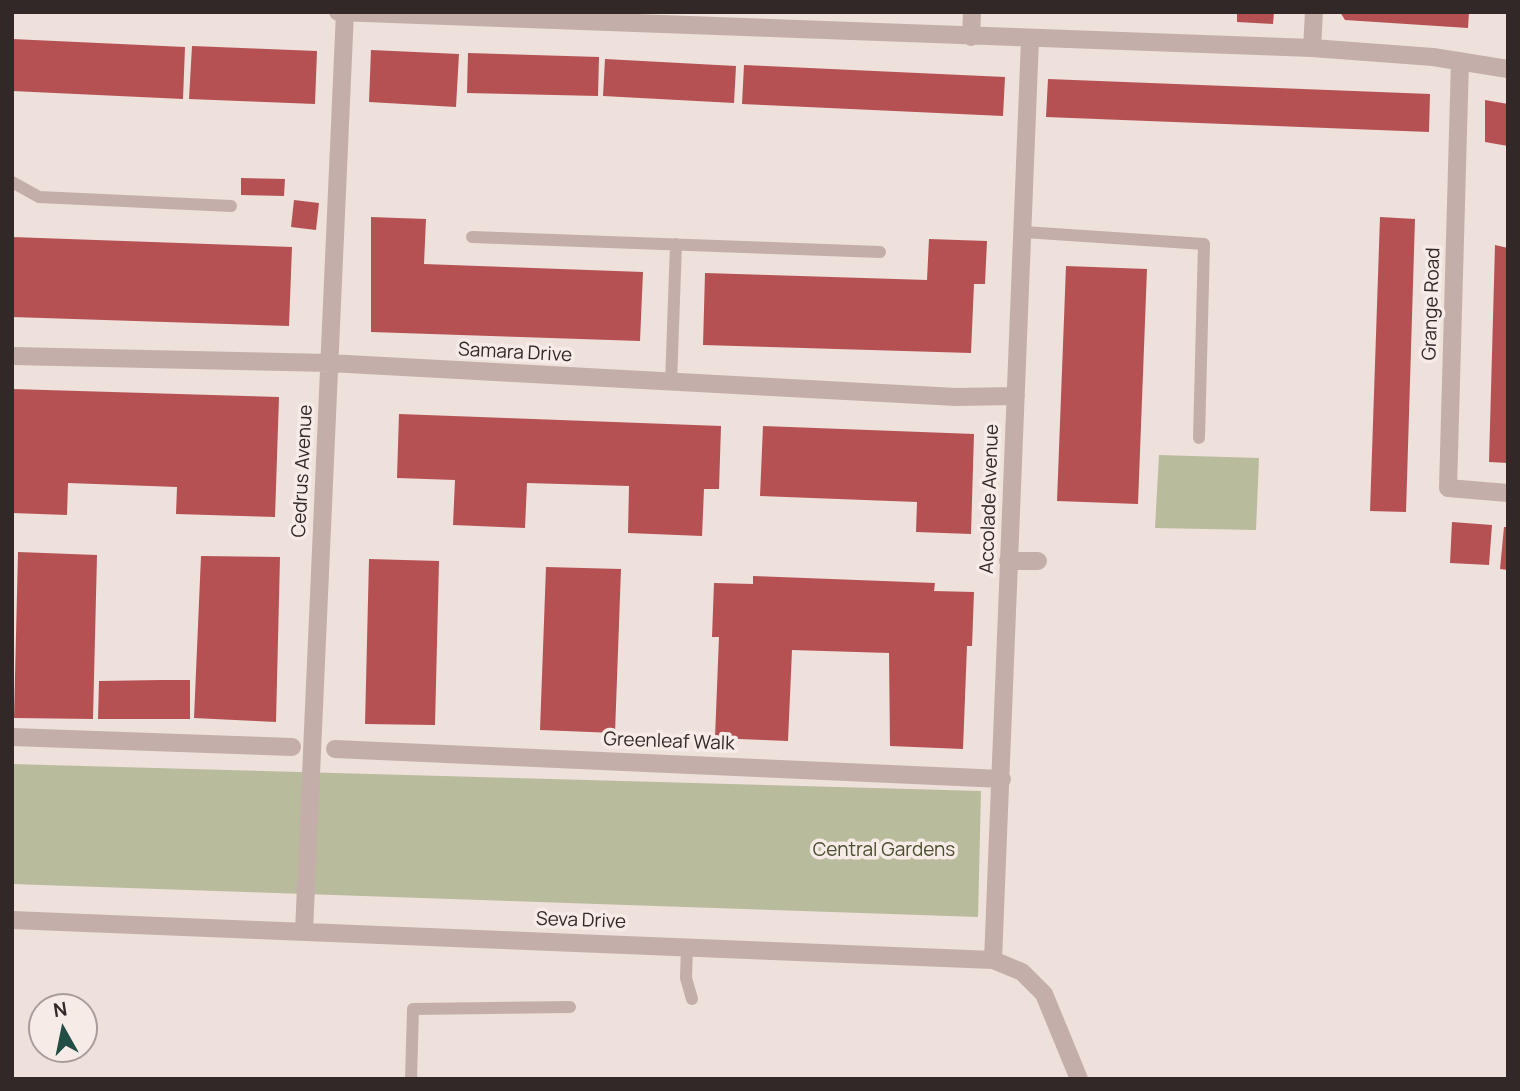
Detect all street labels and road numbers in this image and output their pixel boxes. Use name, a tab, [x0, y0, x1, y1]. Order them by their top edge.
street label: Grange Road	[1419, 247, 1445, 361]
street label: Samara Drive	[457, 339, 573, 367]
street label: Cedrus Avenue	[288, 404, 318, 538]
street label: Accolade Avenue	[976, 424, 1004, 574]
street label: Greenleaf Walk	[603, 728, 735, 756]
street label: Seva Drive	[535, 908, 627, 934]

